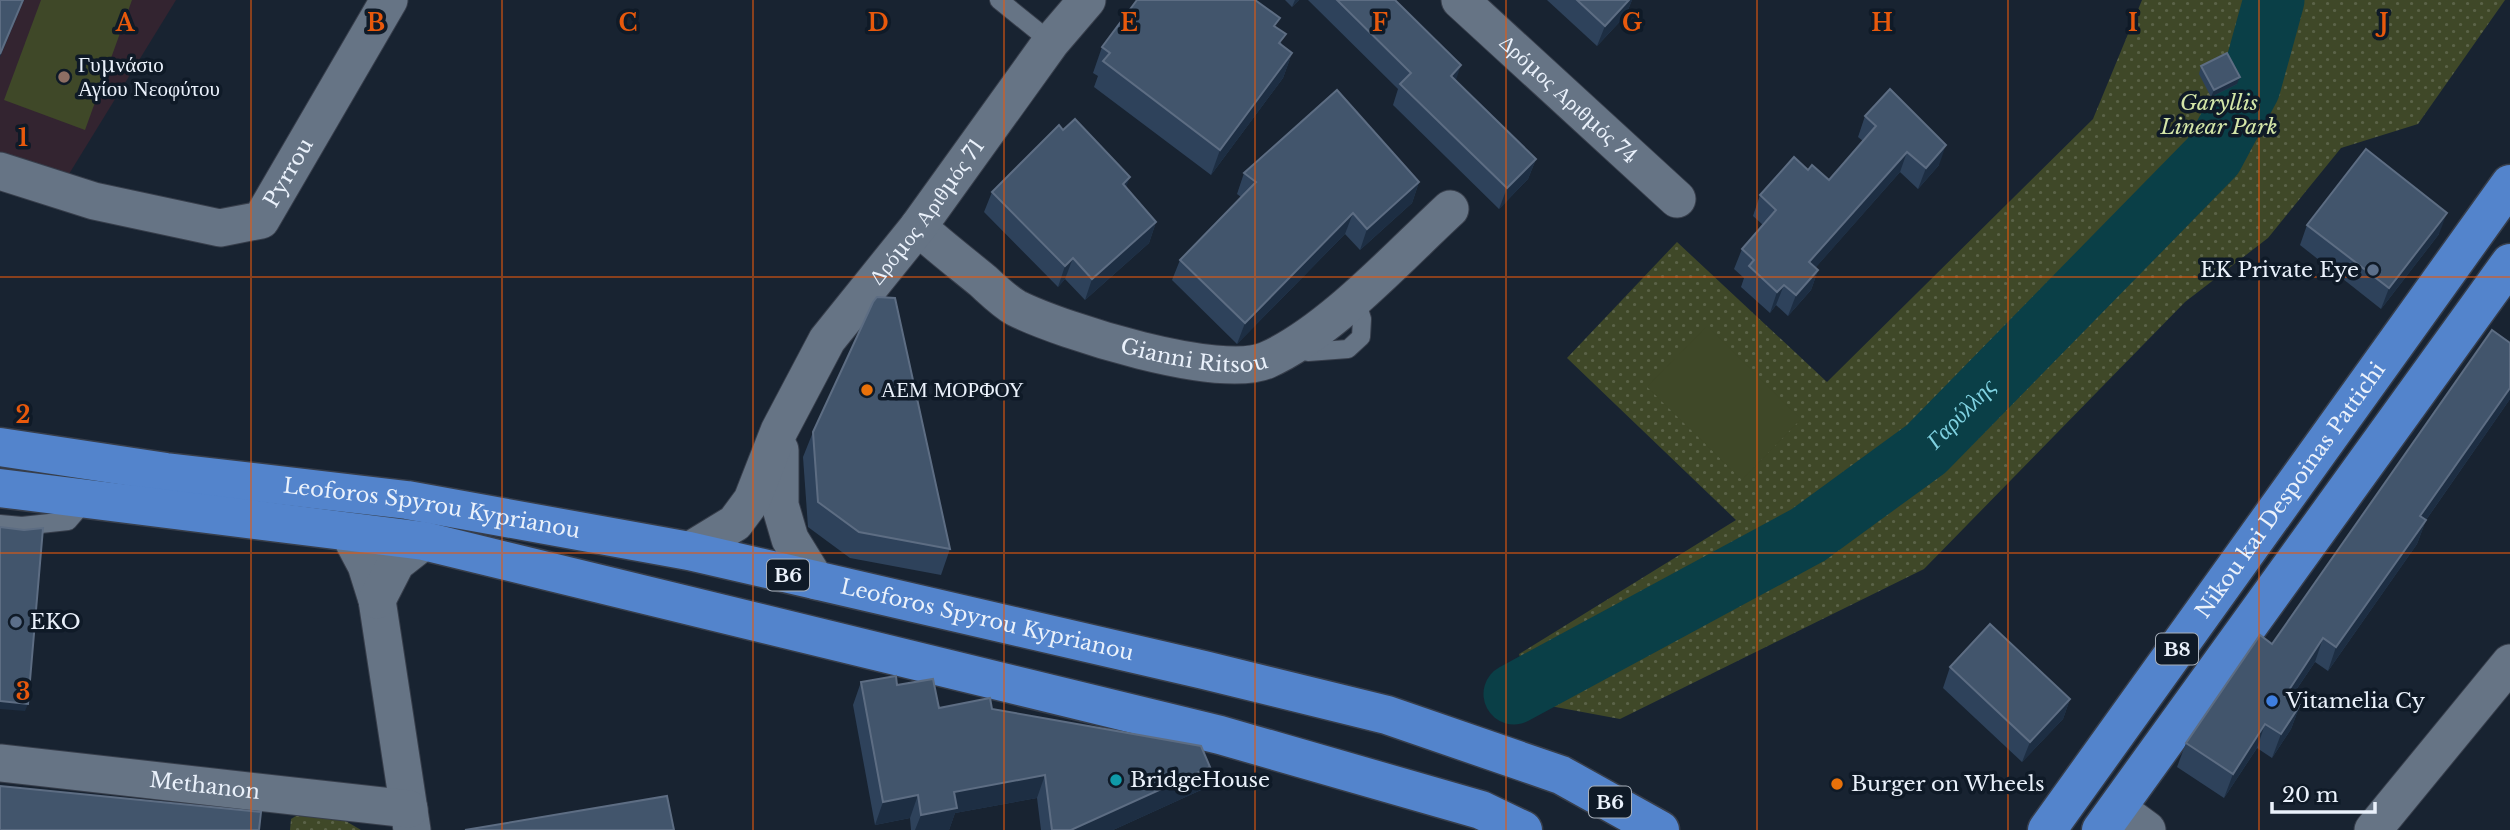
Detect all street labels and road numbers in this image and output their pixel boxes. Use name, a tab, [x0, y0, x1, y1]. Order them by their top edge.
street label: Δρόμος Αριθμός 74	[1494, 29, 1643, 169]
street label: Pyrrou	[258, 134, 319, 212]
street label: Δρόμος Αριθμός 71	[864, 134, 990, 290]
street label: Gianni Ritsou	[1118, 333, 1271, 378]
street label: Nikou kai Despoinas Pattichi	[2190, 357, 2391, 623]
street label: Leoforos Spyrou Kyprianou	[282, 473, 582, 544]
road number: B6	[767, 560, 809, 590]
street label: Leoforos Spyrou Kyprianou	[838, 573, 1136, 666]
road number: B8	[2156, 634, 2198, 664]
street label: Methanon	[148, 767, 261, 805]
road number: B6	[1589, 786, 1631, 818]

